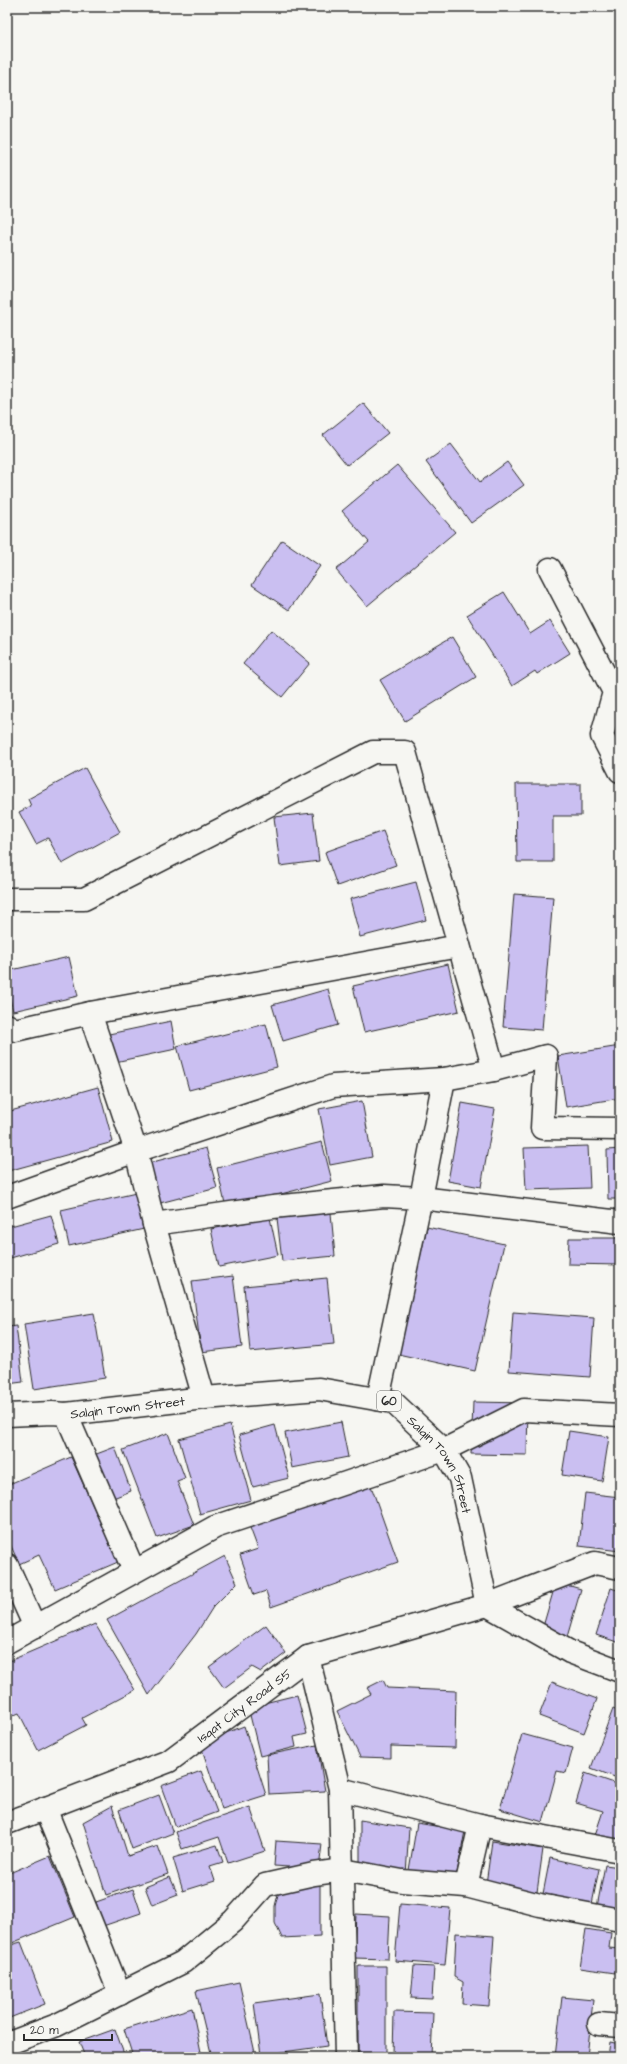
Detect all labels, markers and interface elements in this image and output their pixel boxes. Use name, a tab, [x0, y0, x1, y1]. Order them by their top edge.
road number: 60	[377, 1391, 401, 1411]
street label: Salqin Town Street	[69, 1392, 187, 1423]
street label: Salqin Town Street	[403, 1412, 475, 1516]
street label: Isqat City Road S5	[194, 1664, 295, 1747]
scale bar	[24, 2016, 112, 2042]
text: 20 m	[30, 2022, 59, 2039]

